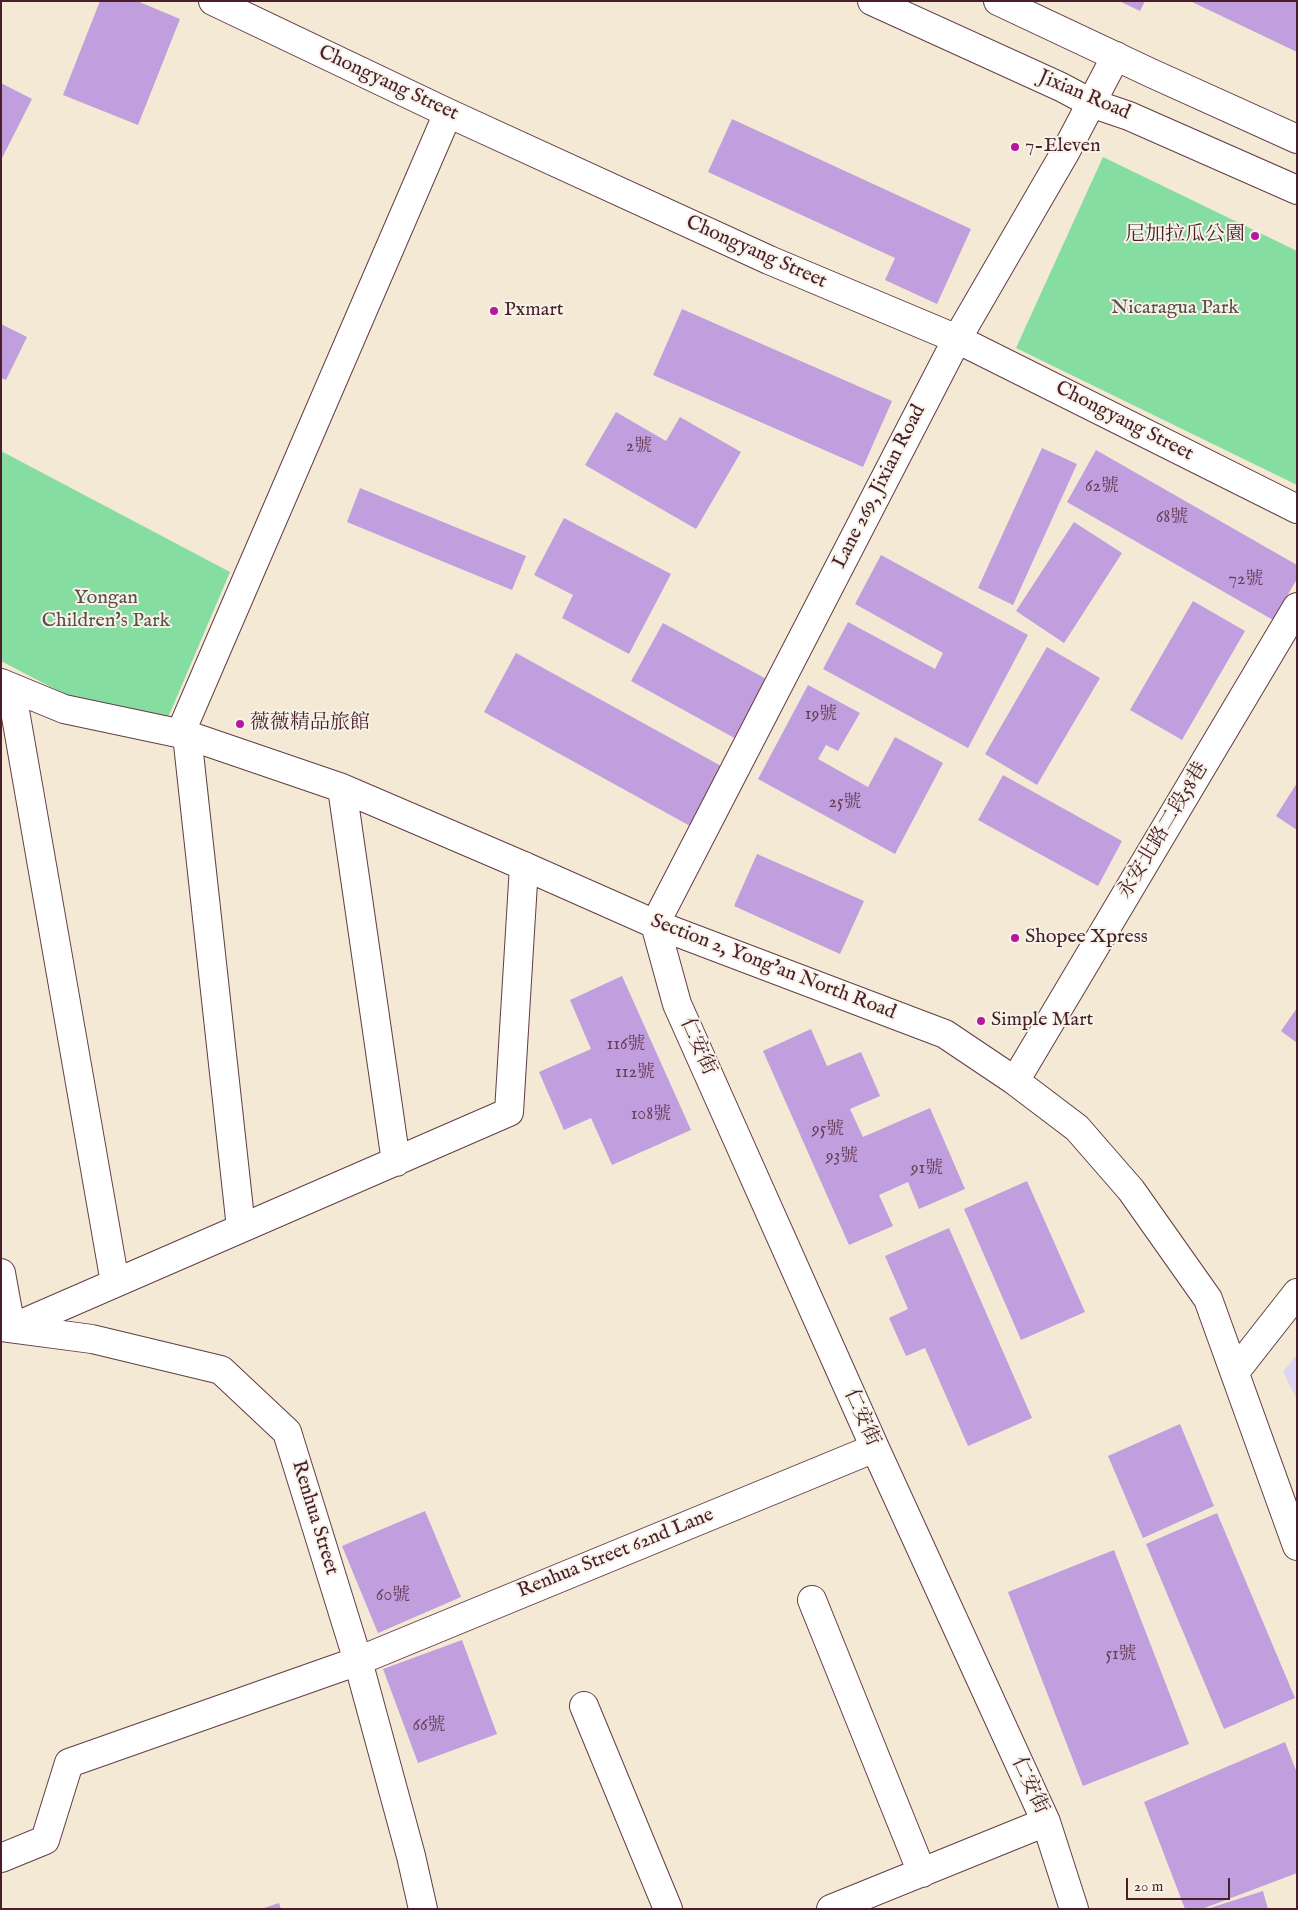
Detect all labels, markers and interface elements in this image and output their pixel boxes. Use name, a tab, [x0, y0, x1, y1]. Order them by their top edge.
street label: Chongyang Street	[314, 41, 462, 127]
street label: Jixian Road	[1035, 66, 1133, 126]
place label: 7-Eleven	[1025, 135, 1101, 159]
marker: 7-Eleven	[1009, 141, 1021, 153]
street label: Chongyang Street	[682, 211, 830, 295]
place label: 尼加拉瓜公園	[1125, 224, 1245, 248]
marker: 尼加拉瓜公園	[1249, 230, 1261, 242]
park label: Nicaragua Park	[1111, 297, 1239, 321]
place label: Pxmart	[504, 299, 564, 323]
marker: Pxmart	[488, 305, 500, 317]
street label: Chongyang Street	[1051, 377, 1197, 467]
street label: Lane 269, Jixian Road	[828, 401, 932, 573]
house number: 2號	[626, 436, 652, 458]
house number: 62號	[1085, 476, 1119, 498]
house number: 68號	[1156, 507, 1188, 529]
house number: 72號	[1229, 569, 1263, 591]
park label: Yongan Children's Park	[42, 587, 170, 634]
house number: 19號	[805, 704, 837, 726]
place label: 薇薇精品旅館	[250, 712, 370, 736]
marker: 薇薇精品旅館	[234, 718, 246, 730]
street label: 永安北路二段58巷	[1114, 758, 1214, 904]
house number: 25號	[829, 792, 861, 814]
street label: Section 2, Yong'an North Road	[647, 910, 899, 1026]
place label: Shopee Xpress	[1025, 926, 1148, 950]
marker: Shopee Xpress	[1009, 932, 1021, 944]
place label: Simple Mart	[991, 1009, 1093, 1033]
street label: 仁安街	[674, 1015, 720, 1079]
marker: Simple Mart	[975, 1015, 987, 1027]
house number: 116號	[606, 1034, 646, 1056]
house number: 112號	[615, 1062, 655, 1084]
house number: 108號	[631, 1104, 671, 1126]
house number: 95號	[812, 1119, 844, 1141]
house number: 93號	[826, 1146, 858, 1168]
house number: 91號	[911, 1158, 943, 1180]
street label: 仁安街	[838, 1386, 884, 1450]
street label: Renhua Street	[285, 1458, 343, 1578]
street label: Renhua Street 62nd Lane	[515, 1504, 717, 1604]
house number: 60號	[376, 1585, 410, 1607]
house number: 51號	[1105, 1644, 1137, 1666]
house number: 66號	[412, 1715, 446, 1737]
street label: 仁安街	[1005, 1754, 1053, 1818]
scale bar	[1128, 1868, 1232, 1900]
text: 20 m	[1134, 1877, 1163, 1896]

